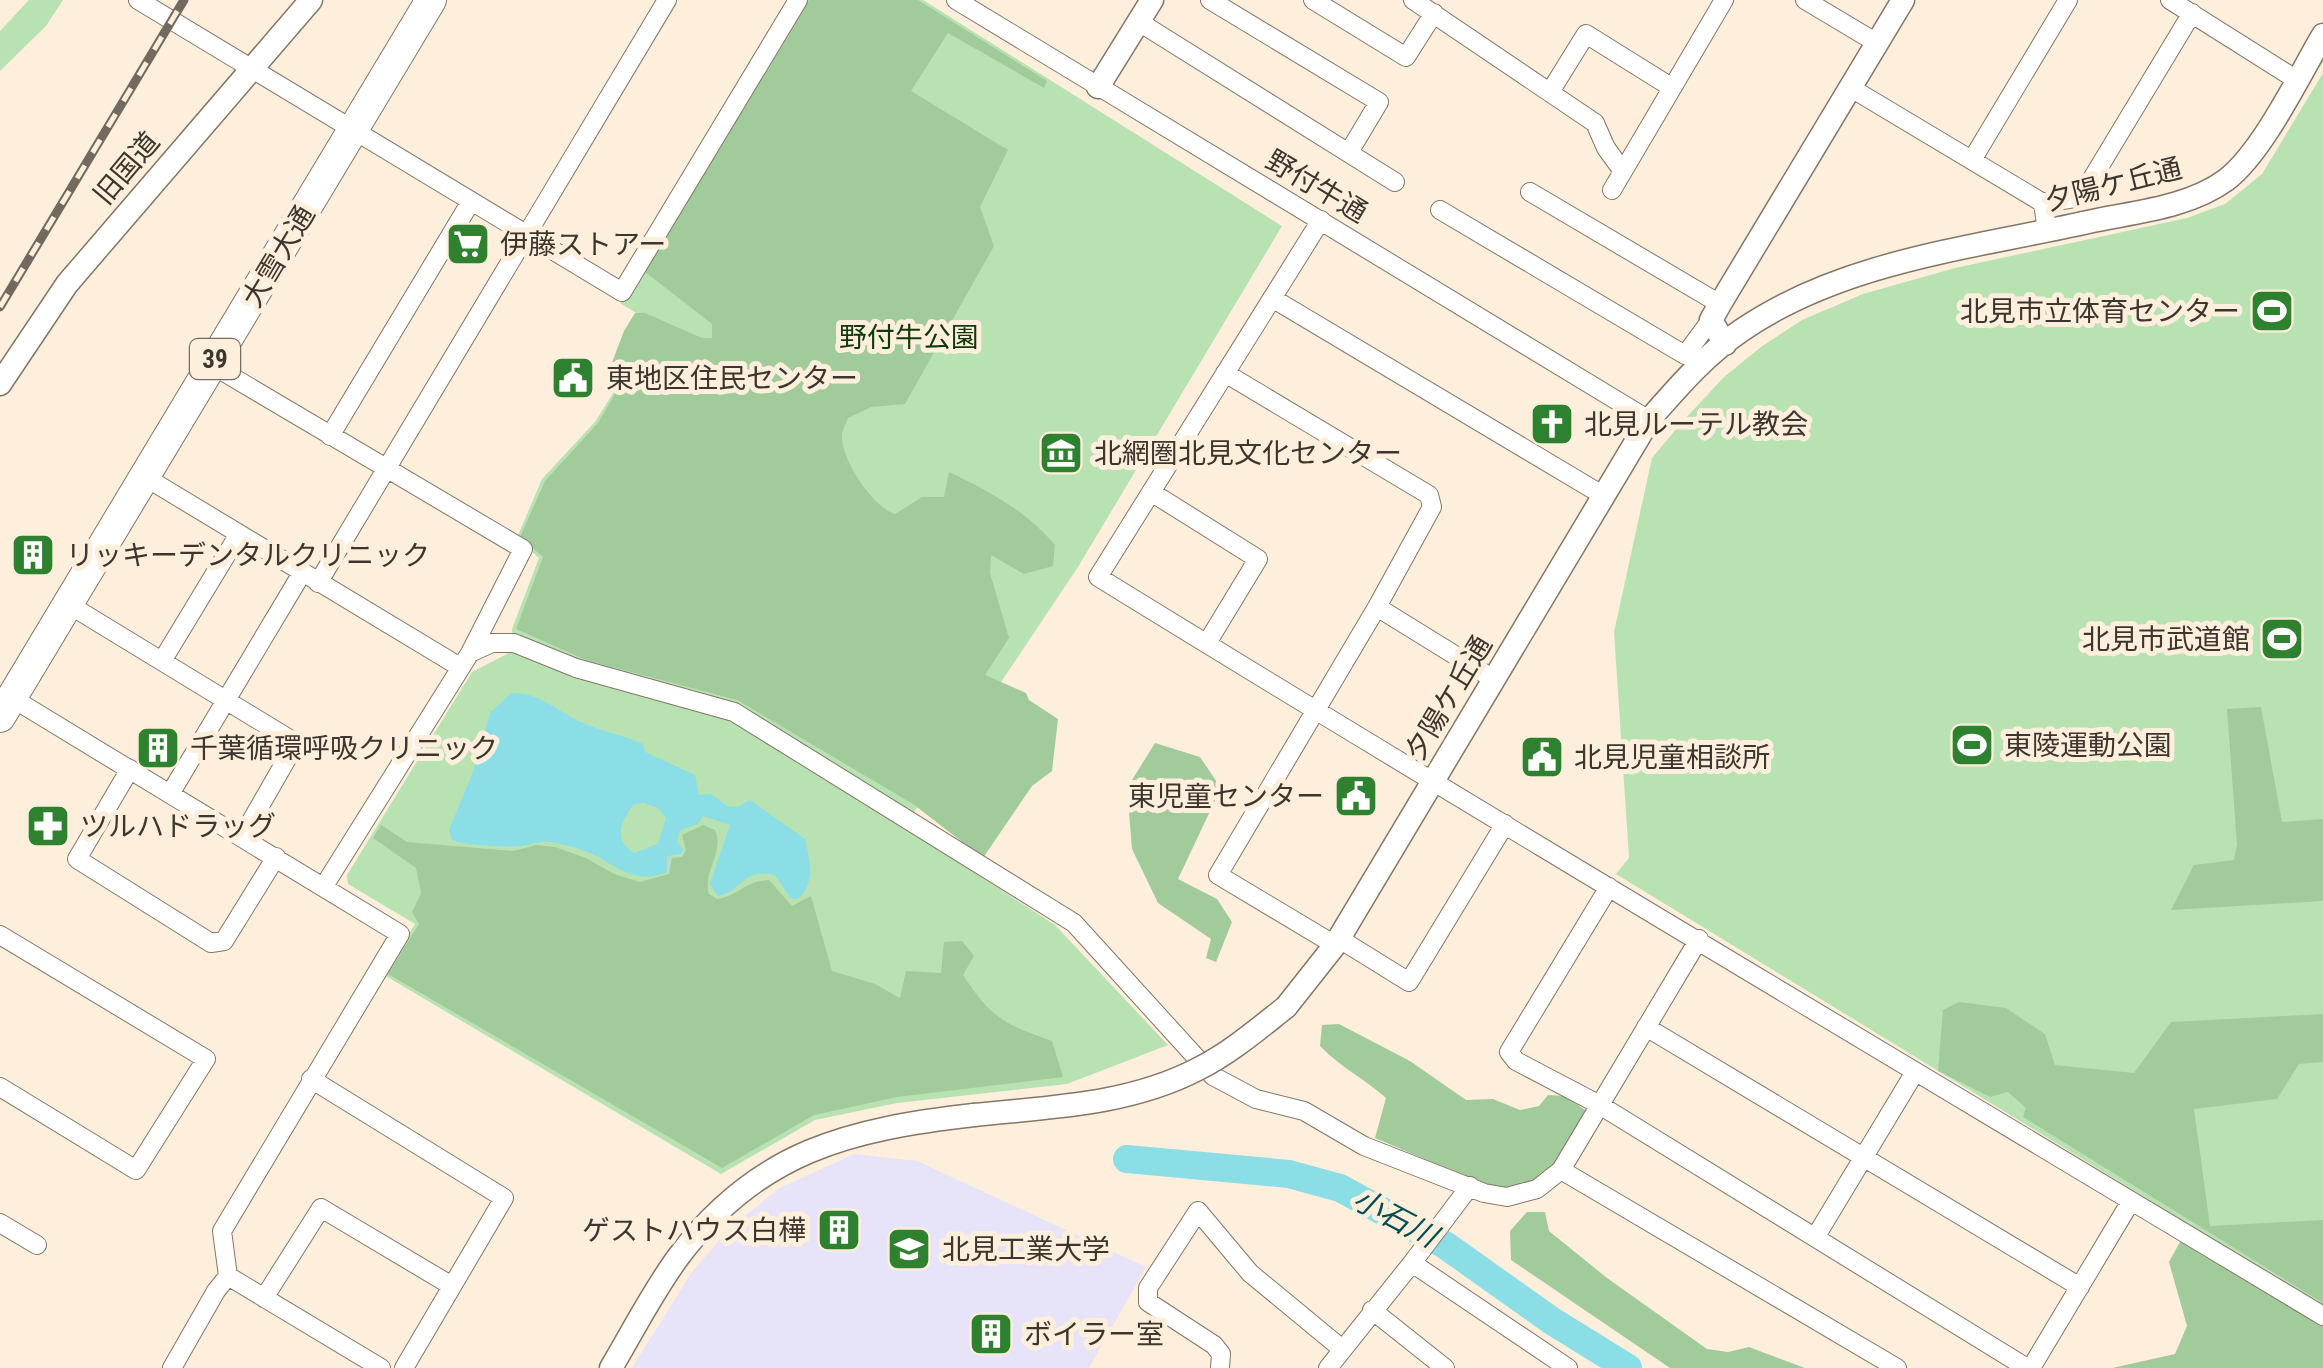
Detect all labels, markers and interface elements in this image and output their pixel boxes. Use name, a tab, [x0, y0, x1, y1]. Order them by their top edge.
street label: 旧国道	[87, 126, 166, 211]
street label: 野付牛通	[1260, 143, 1373, 229]
street label: 夕陽ケ丘通	[2041, 152, 2185, 217]
street label: 大雪大通	[235, 200, 321, 313]
supermarket icon: 伊藤ストアー	[445, 221, 491, 267]
place label: 伊藤ストアー	[500, 228, 666, 261]
sports icon: 北見市立体育センター	[2249, 288, 2295, 334]
place label: 北見市立体育センター	[1960, 295, 2240, 328]
park label: 野付牛公園	[839, 321, 979, 354]
road number: 39	[190, 339, 240, 379]
public building icon: 東地区住民センター	[550, 355, 596, 401]
place label: 東地区住民センター	[606, 362, 858, 395]
church icon: 北見ルーテル教会	[1529, 401, 1575, 447]
place label: 北見ルーテル教会	[1584, 408, 1808, 441]
museum icon: 北網圏北見文化センター	[1038, 430, 1084, 476]
place label: 北網圏北見文化センター	[1094, 437, 1402, 470]
building icon: リッキーデンタルクリニック	[10, 532, 56, 578]
place label: リッキーデンタルクリニック	[66, 539, 430, 572]
sports icon: 北見市武道館	[2259, 616, 2305, 662]
place label: 北見市武道館	[2082, 623, 2250, 656]
street label: 夕陽ケ丘通	[1398, 630, 1499, 767]
sports icon: 東陵運動公園	[1949, 722, 1995, 768]
building icon: 千葉循環呼吸クリニック	[135, 725, 181, 771]
place label: 東陵運動公園	[2004, 729, 2172, 762]
place label: 千葉循環呼吸クリニック	[190, 732, 498, 765]
public building icon: 北見児童相談所	[1519, 734, 1565, 780]
place label: 北見児童相談所	[1574, 741, 1770, 774]
public building icon: 東児童センター	[1333, 773, 1379, 819]
place label: 東児童センター	[1128, 780, 1324, 813]
pharmacy icon: ツルハドラッグ	[25, 803, 71, 849]
place label: ツルハドラッグ	[80, 810, 276, 843]
water label: 小石川	[1347, 1181, 1446, 1256]
building icon: ゲストハウス白樺	[816, 1207, 862, 1253]
place label: ゲストハウス白樺	[582, 1214, 806, 1247]
school or university icon: 北見工業大学	[886, 1226, 932, 1272]
place label: 北見工業大学	[942, 1233, 1110, 1266]
building icon: ボイラー室	[968, 1311, 1014, 1357]
place label: ボイラー室	[1024, 1318, 1164, 1351]

